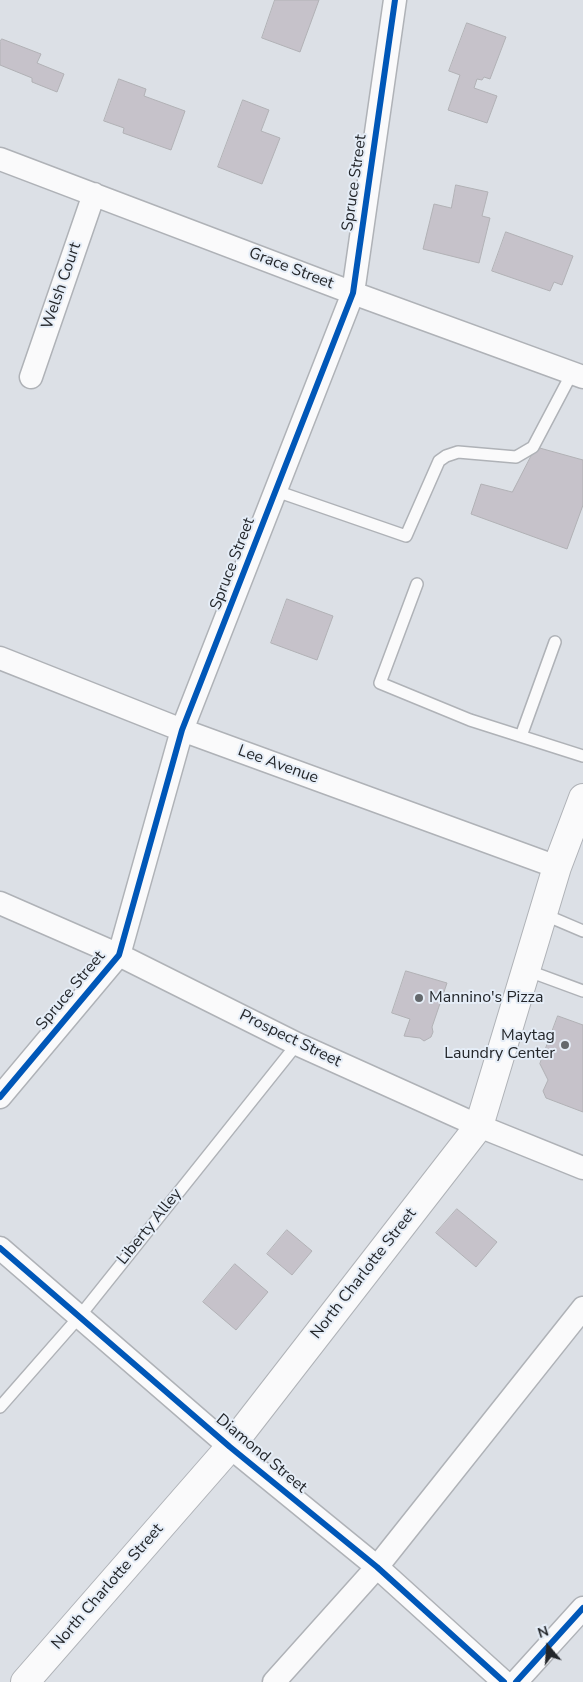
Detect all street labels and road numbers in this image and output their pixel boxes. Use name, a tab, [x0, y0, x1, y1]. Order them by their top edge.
street label: Spruce Street	[339, 133, 371, 233]
street label: Welsh Court	[38, 240, 86, 332]
street label: Grace Street	[246, 244, 336, 294]
street label: Spruce Street	[207, 515, 259, 613]
street label: Lee Avenue	[235, 742, 321, 788]
street label: Spruce Street	[32, 948, 110, 1034]
street label: Prospect Street	[236, 1006, 344, 1072]
street label: Liberty Alley	[114, 1185, 186, 1269]
street label: North Charlotte Street	[307, 1205, 421, 1343]
street label: Diamond Street	[212, 1410, 310, 1498]
street label: North Charlotte Street	[48, 1520, 168, 1654]

